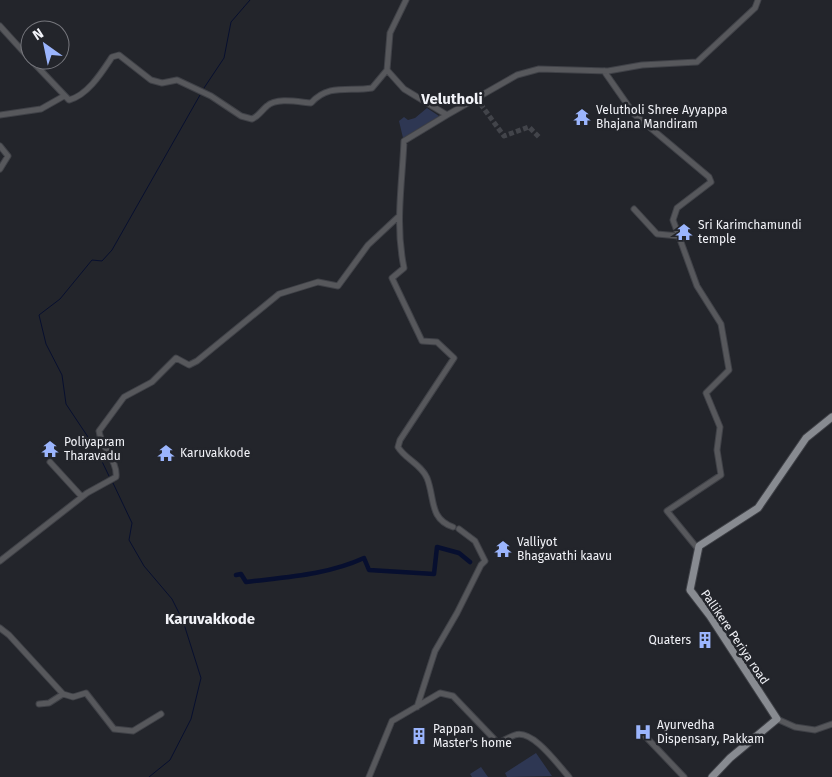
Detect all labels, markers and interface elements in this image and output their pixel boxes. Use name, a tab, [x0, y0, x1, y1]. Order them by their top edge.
north arrow	[20, 20, 70, 70]
text: N	[30, 25, 47, 44]
district label: Velutholi	[420, 90, 483, 108]
place label: Velutholi Shree Ayyappa Bhajana Mandiram	[596, 103, 728, 131]
temple icon: Velutholi Shree Ayyappa Bhajana Mandiram	[572, 107, 592, 127]
place label: Sri Karimchamundi temple	[698, 218, 802, 246]
temple icon: Sri Karimchamundi temple	[674, 222, 694, 242]
place label: Poliyapram Tharavadu	[64, 435, 125, 463]
temple icon: Poliyapram Tharavadu	[40, 439, 60, 459]
temple icon: Karuvakkode	[156, 443, 176, 463]
place label: Karuvakkode	[180, 446, 250, 460]
place label: Valliyot Bhagavathi kaavu	[517, 535, 612, 563]
temple icon: Valliyot Bhagavathi kaavu	[493, 539, 513, 559]
street label: Pallikere Periya road	[698, 587, 772, 687]
district label: Karuvakkode	[165, 610, 255, 628]
building icon: Quaters	[695, 630, 715, 650]
place label: Quaters	[648, 633, 691, 647]
place label: Ayurvedha Dispensary, Pakkam	[657, 718, 764, 746]
place label: Pappan Master's home	[433, 722, 512, 750]
hospital icon: Ayurvedha Dispensary, Pakkam	[633, 722, 653, 742]
building icon: Pappan Master's home	[409, 726, 429, 746]

